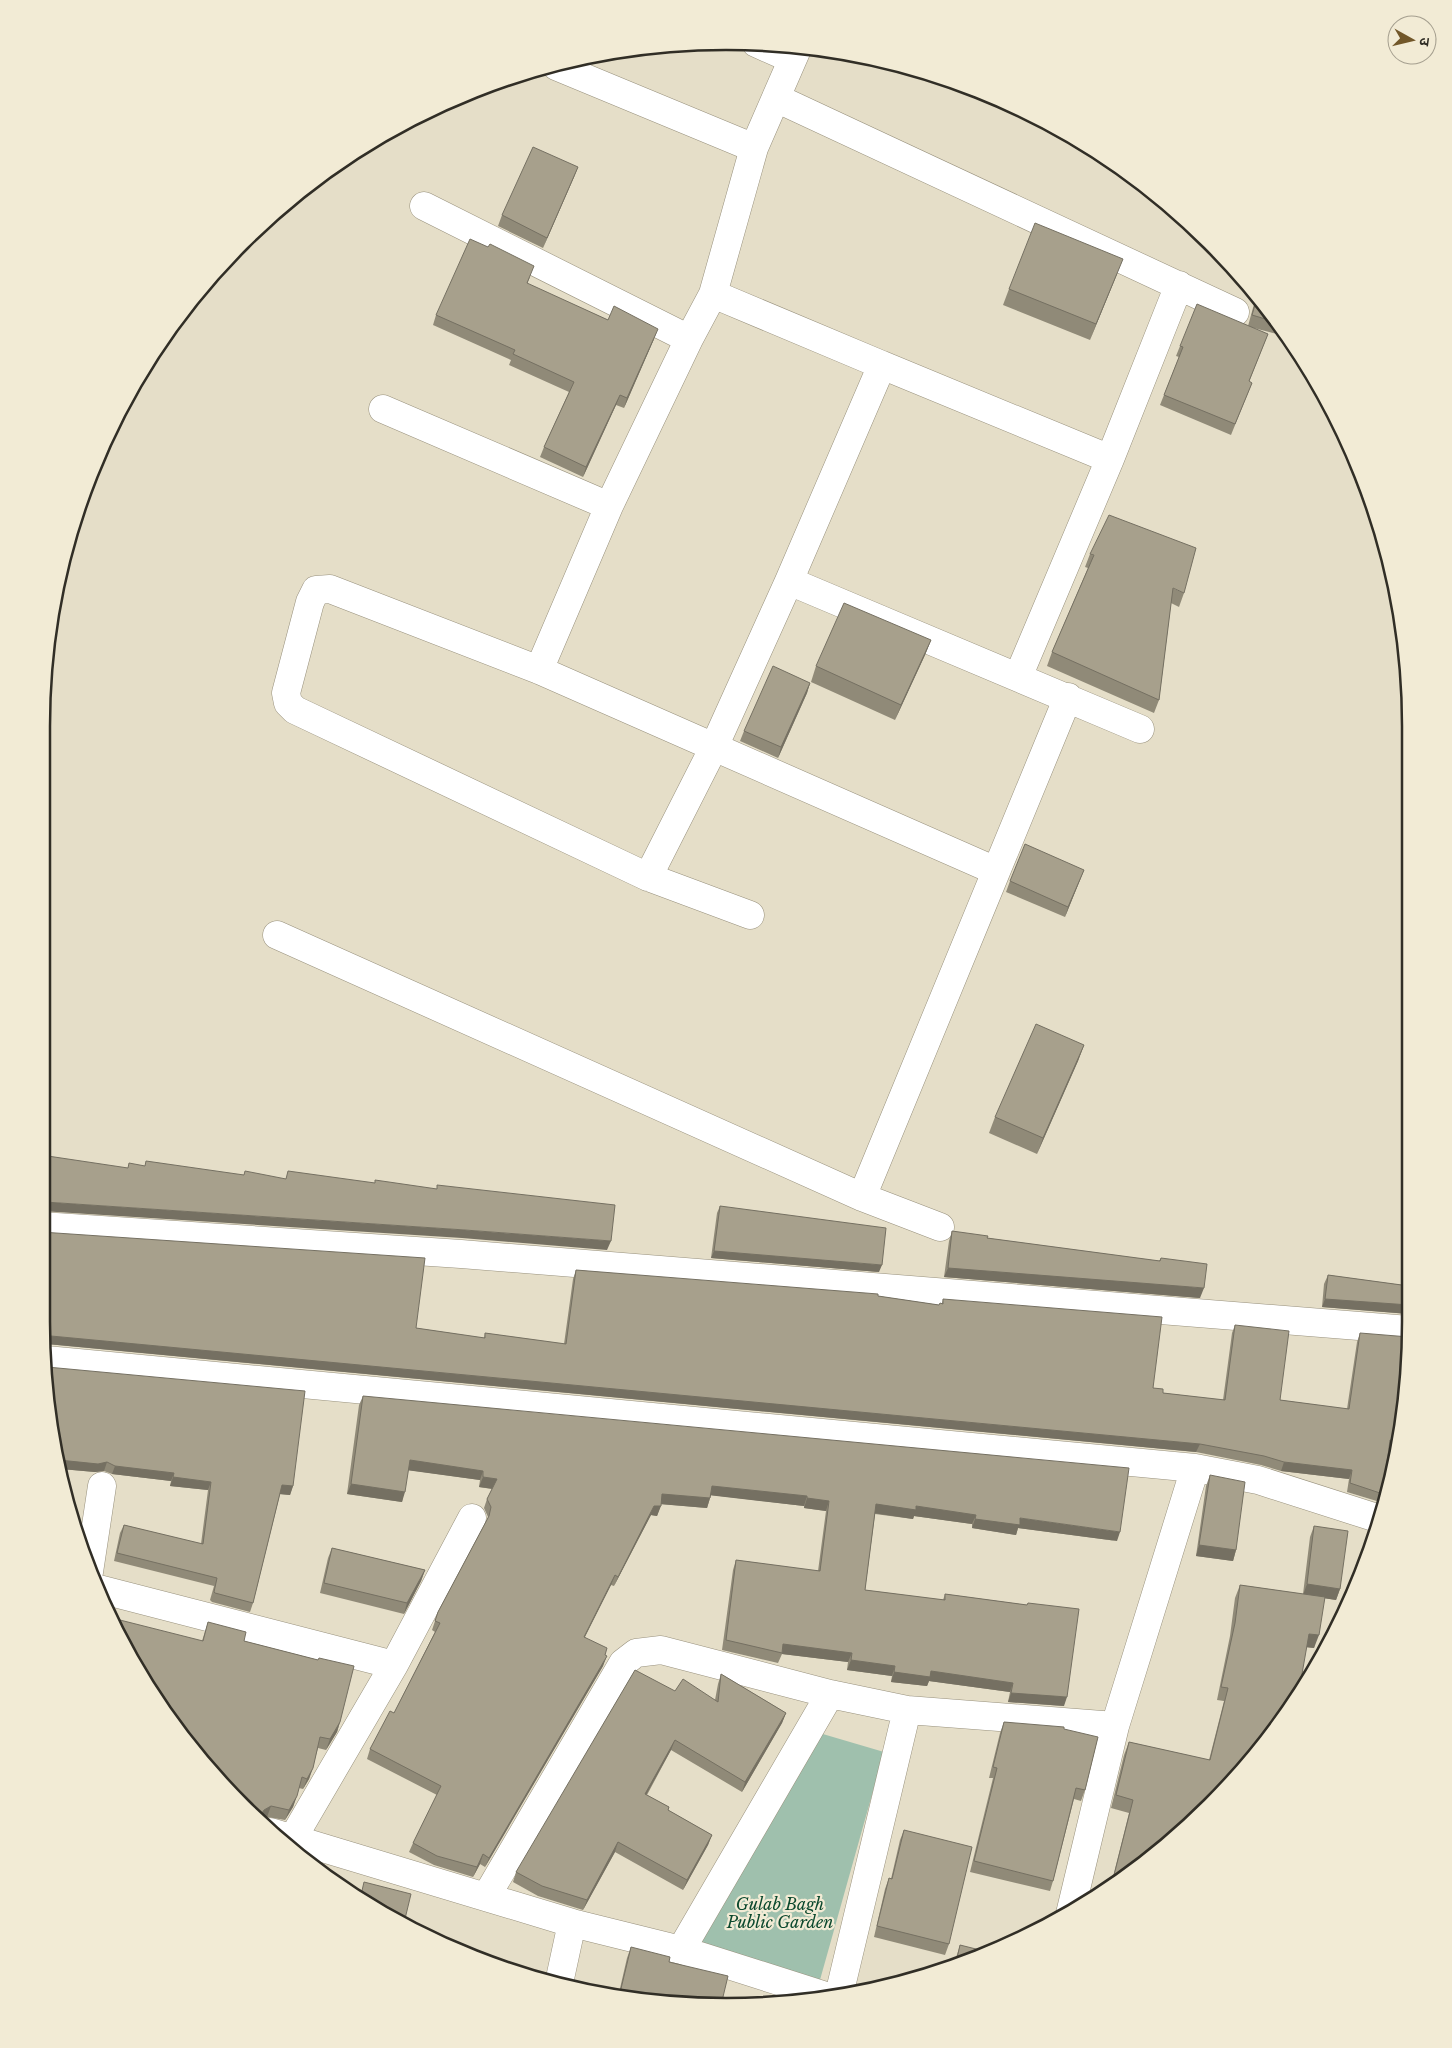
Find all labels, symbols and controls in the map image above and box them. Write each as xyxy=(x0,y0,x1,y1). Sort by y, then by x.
north arrow xyxy=(1387,15,1437,65)
text: उ xyxy=(1415,36,1434,48)
park label: Gulab Bagh Public Garden xyxy=(726,1894,833,1932)

